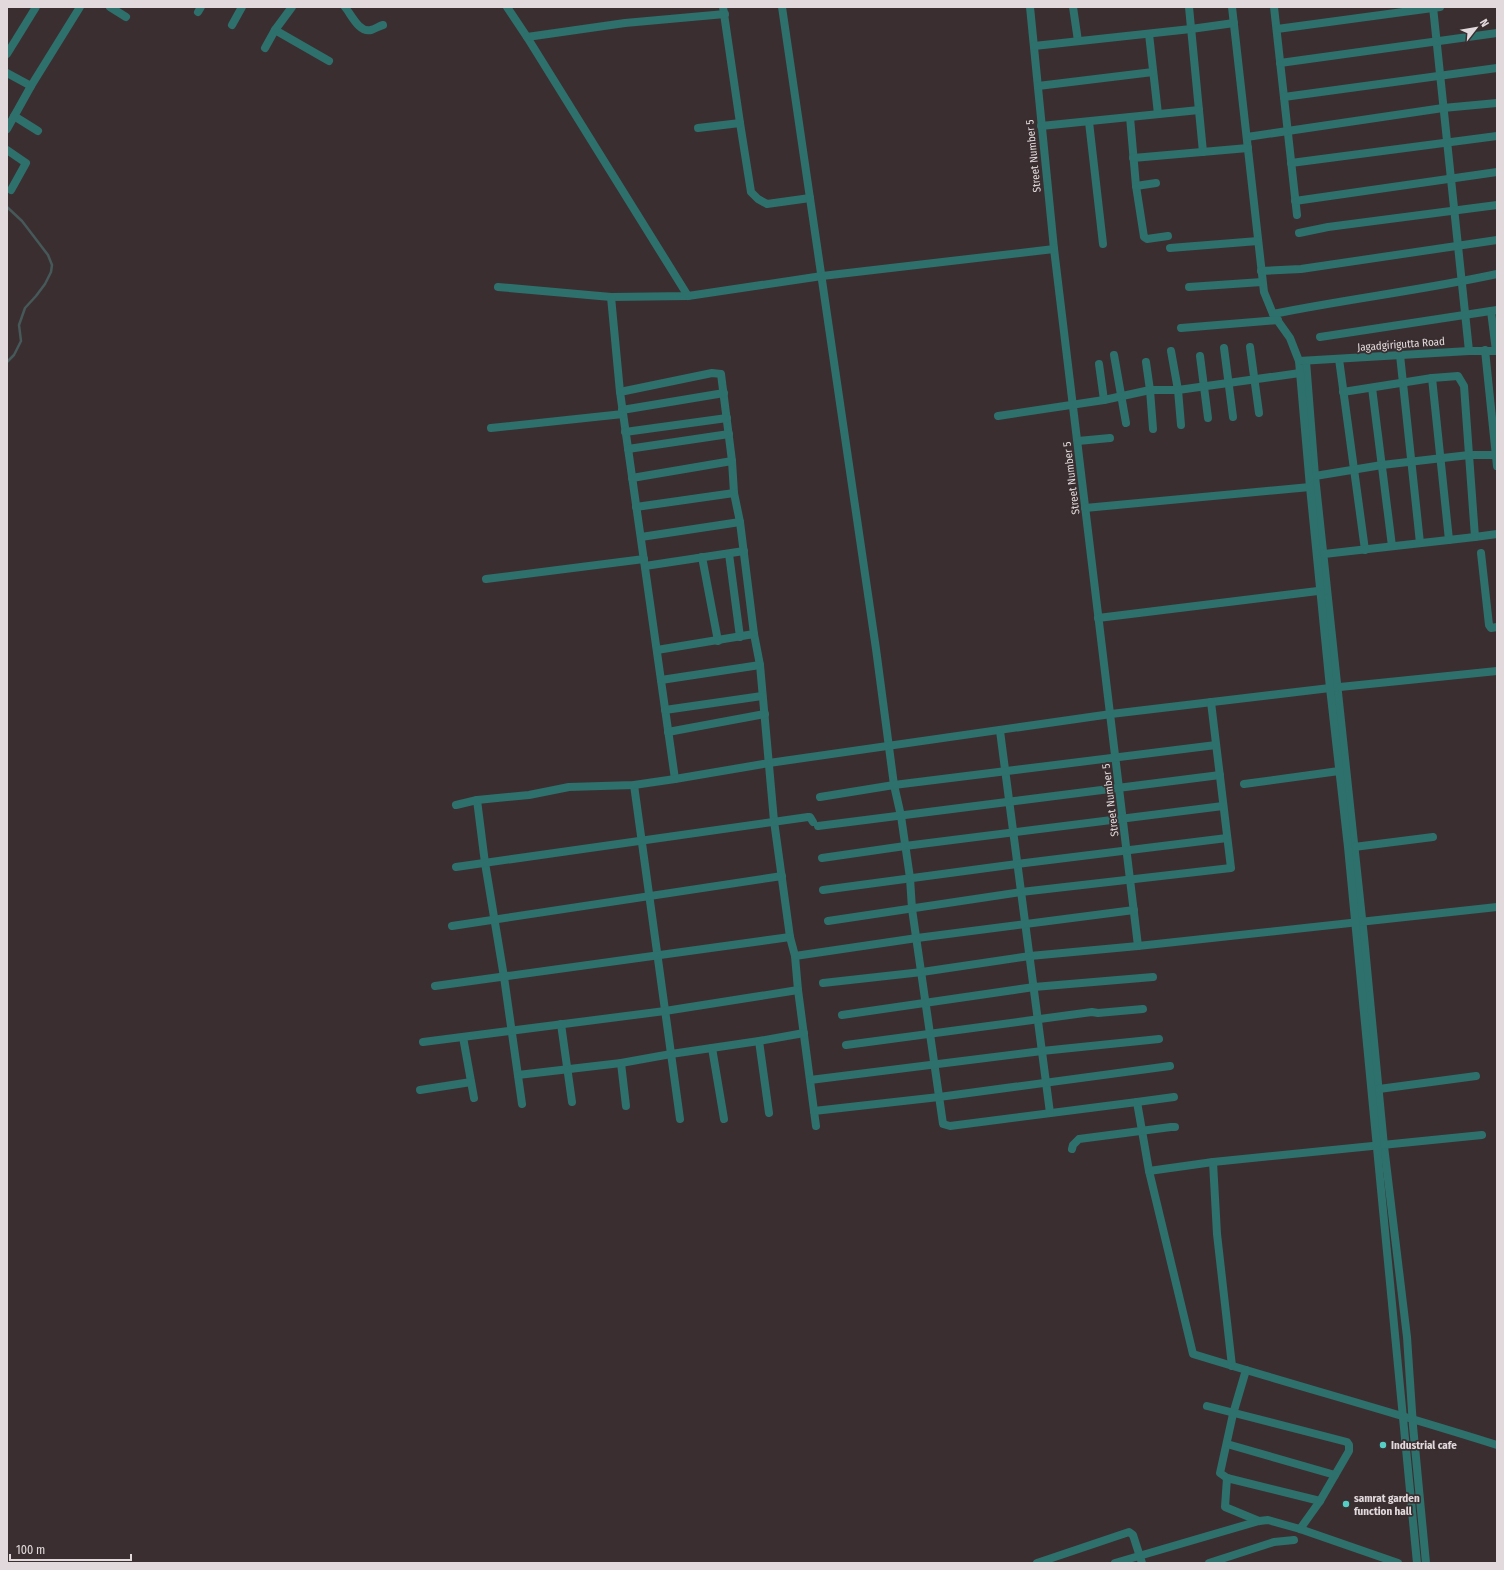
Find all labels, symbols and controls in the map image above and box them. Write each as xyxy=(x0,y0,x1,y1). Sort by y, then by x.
north arrow xyxy=(1456,8,1496,48)
text: N xyxy=(1477,17,1491,29)
street label: Street Number 5 xyxy=(1023,119,1044,193)
street label: Jagadgirigutta Road xyxy=(1357,335,1445,354)
street label: Street Number 5 xyxy=(1061,441,1082,515)
street label: Street Number 5 xyxy=(1100,763,1121,837)
place label: Industrial cafe xyxy=(1391,1439,1457,1452)
marker: Industrial cafe xyxy=(1378,1440,1388,1450)
place label: samrat garden function hall xyxy=(1354,1492,1420,1518)
marker: samrat garden function hall xyxy=(1341,1499,1351,1509)
scale bar xyxy=(10,1536,131,1562)
text: 100 m xyxy=(16,1543,45,1557)

